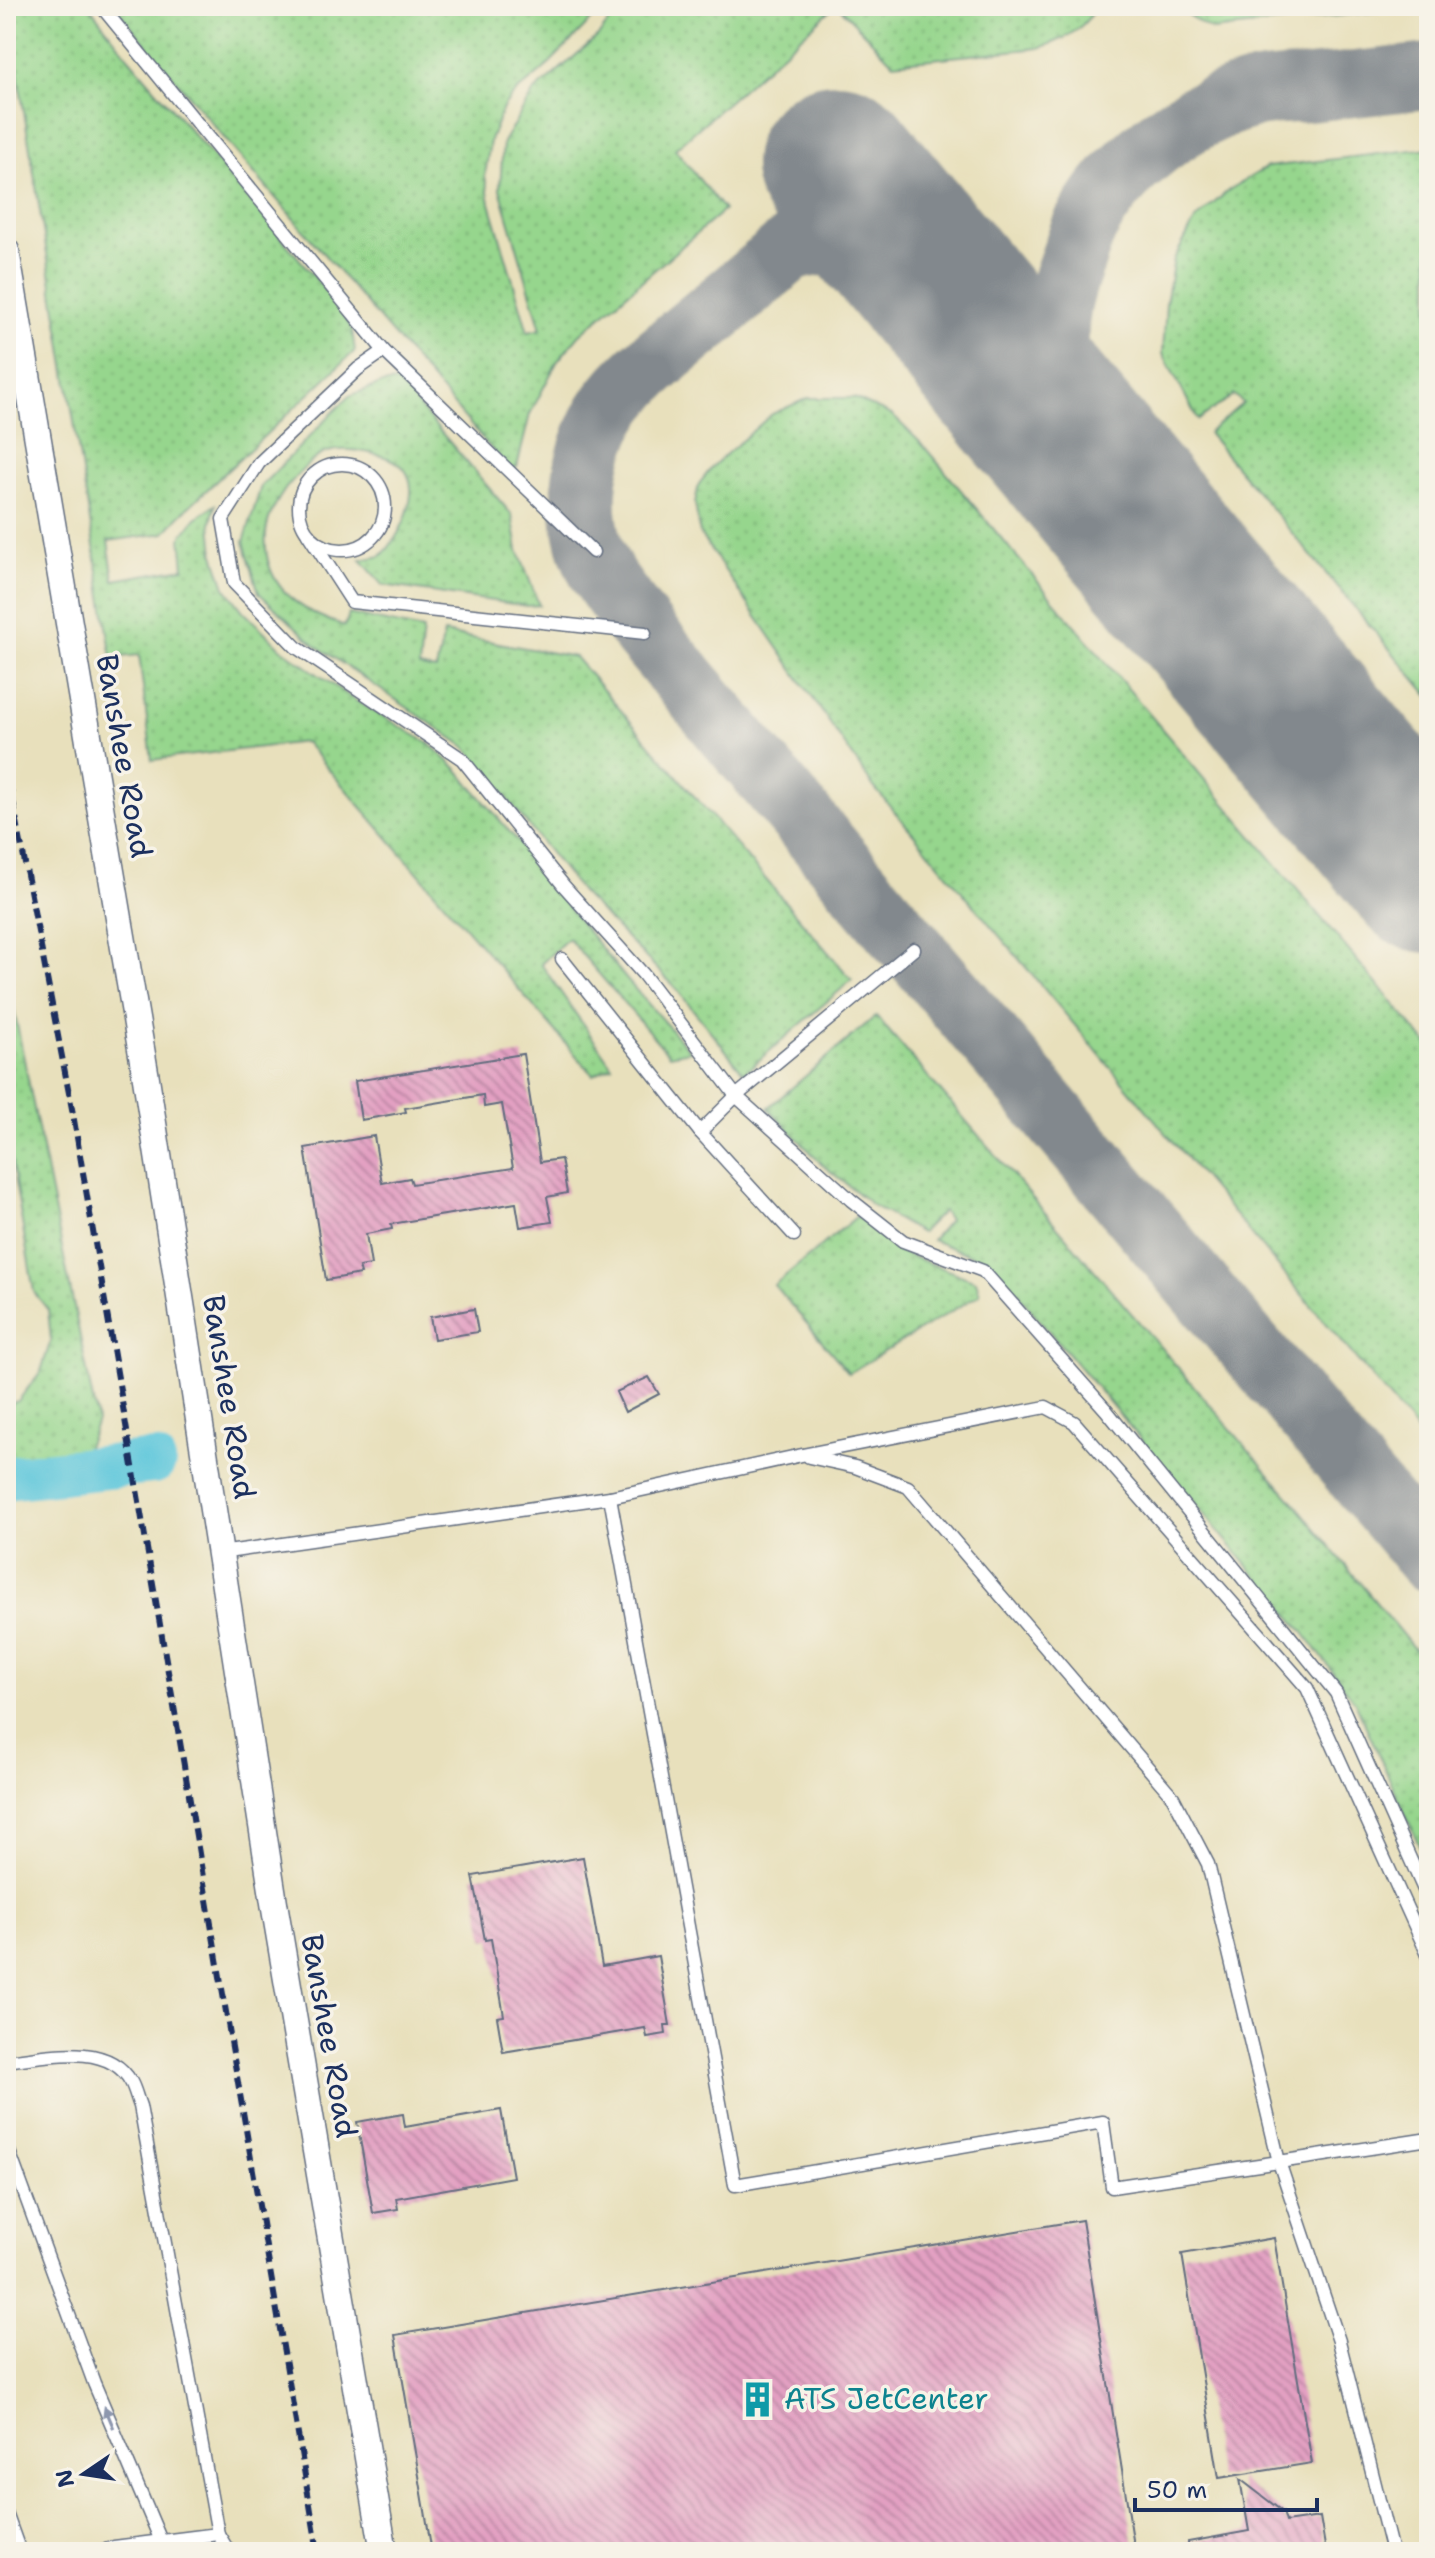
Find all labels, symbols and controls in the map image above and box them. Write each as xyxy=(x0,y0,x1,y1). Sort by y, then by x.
street label: Banshee Road xyxy=(86,651,163,861)
street label: Banshee Road xyxy=(193,1292,266,1502)
street label: Banshee Road xyxy=(291,1931,368,2141)
place label: ATS JetCenter xyxy=(784,2378,988,2419)
building icon: ATS JetCenter xyxy=(739,2380,777,2418)
one-way arrow xyxy=(102,2406,115,2429)
north arrow xyxy=(44,2434,124,2514)
scale bar xyxy=(1135,2462,1317,2512)
text: N xyxy=(49,2467,81,2490)
text: 50 m xyxy=(1147,2474,1207,2506)

